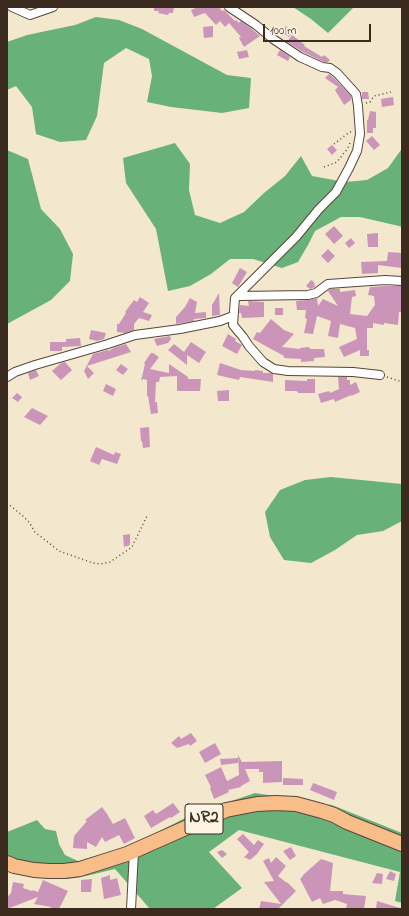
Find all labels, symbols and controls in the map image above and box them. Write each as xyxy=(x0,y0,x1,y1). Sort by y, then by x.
scale bar xyxy=(265,16,373,42)
text: 100 m xyxy=(270,22,297,40)
road number: NR2 xyxy=(185,804,223,834)

